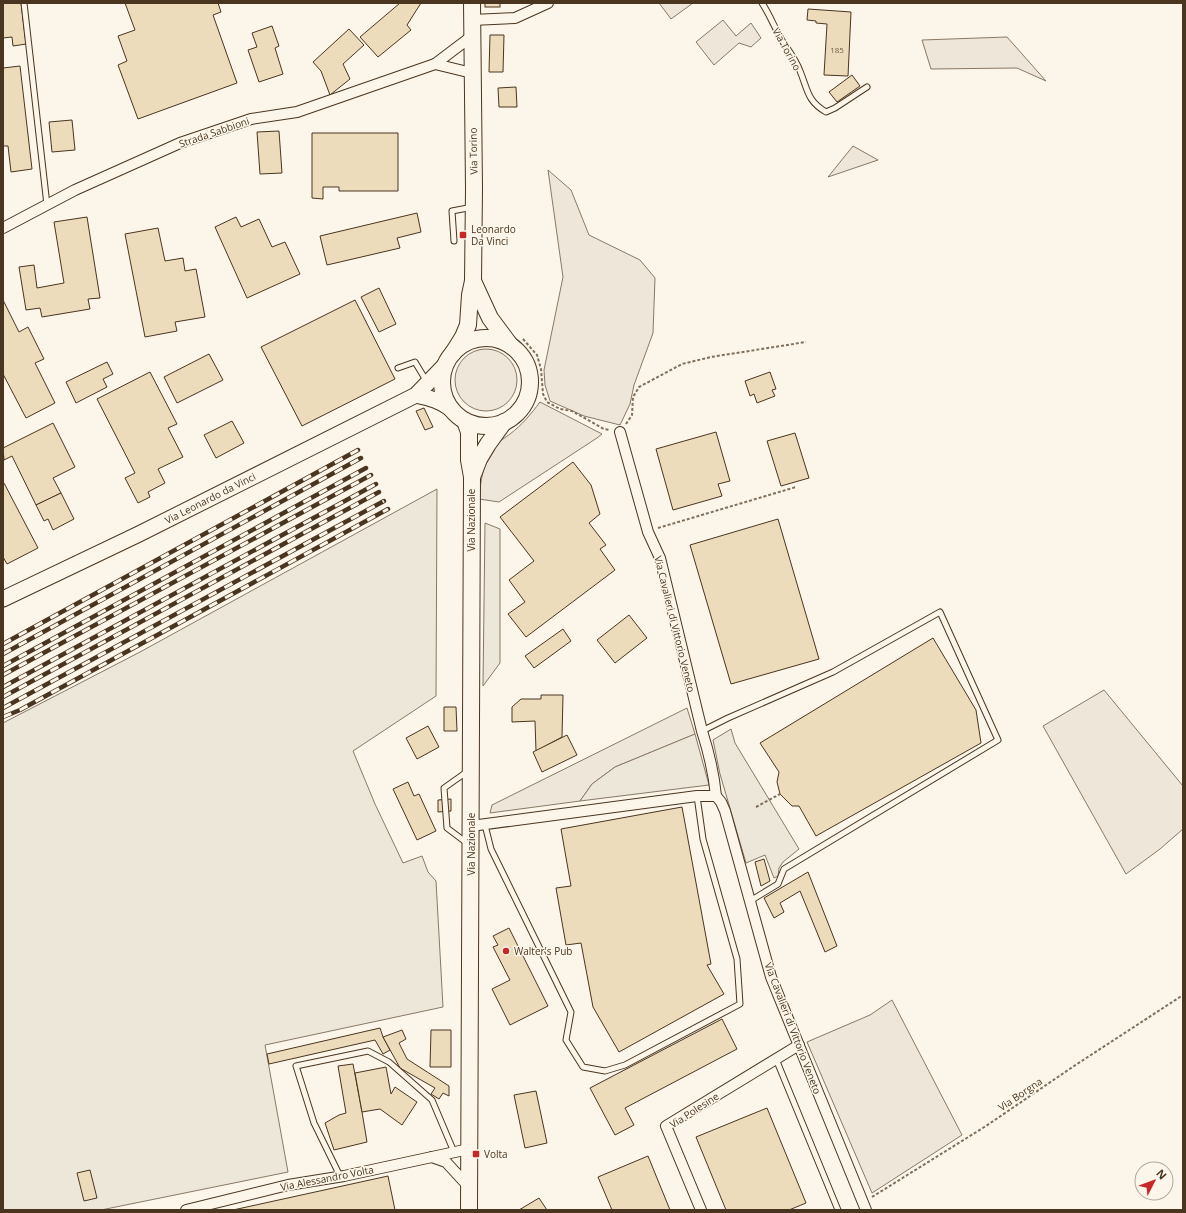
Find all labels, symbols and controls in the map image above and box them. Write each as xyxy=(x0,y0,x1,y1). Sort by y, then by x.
street label: Via Torino xyxy=(769,25,805,73)
house number: 185 xyxy=(830,44,844,55)
street label: Strada Sabbioni xyxy=(177,113,251,151)
street label: Via Torino xyxy=(466,127,480,175)
place label: Leonardo Da Vinci xyxy=(471,222,516,248)
marker: Leonardo Da Vinci xyxy=(458,230,468,240)
street label: Via Leonardo da Vinci xyxy=(162,469,258,527)
street label: Via Nazionale xyxy=(464,488,478,551)
street label: Via Cavalieri di Vittorio Veneto xyxy=(651,554,699,694)
street label: Via Nazionale xyxy=(464,812,478,875)
place label: Walter's Pub xyxy=(514,944,572,958)
marker: Walter's Pub xyxy=(501,946,511,956)
street label: Via Cavalieri di Vittorio Veneto xyxy=(761,960,825,1096)
street label: Via Borgna xyxy=(995,1074,1045,1114)
street label: Via Polesine xyxy=(667,1089,722,1131)
place label: Volta xyxy=(484,1147,508,1161)
marker: Volta xyxy=(471,1149,481,1159)
north arrow xyxy=(1134,1161,1174,1201)
street label: Via Alessandro Volta xyxy=(279,1162,375,1194)
text: N xyxy=(1153,1166,1170,1182)

